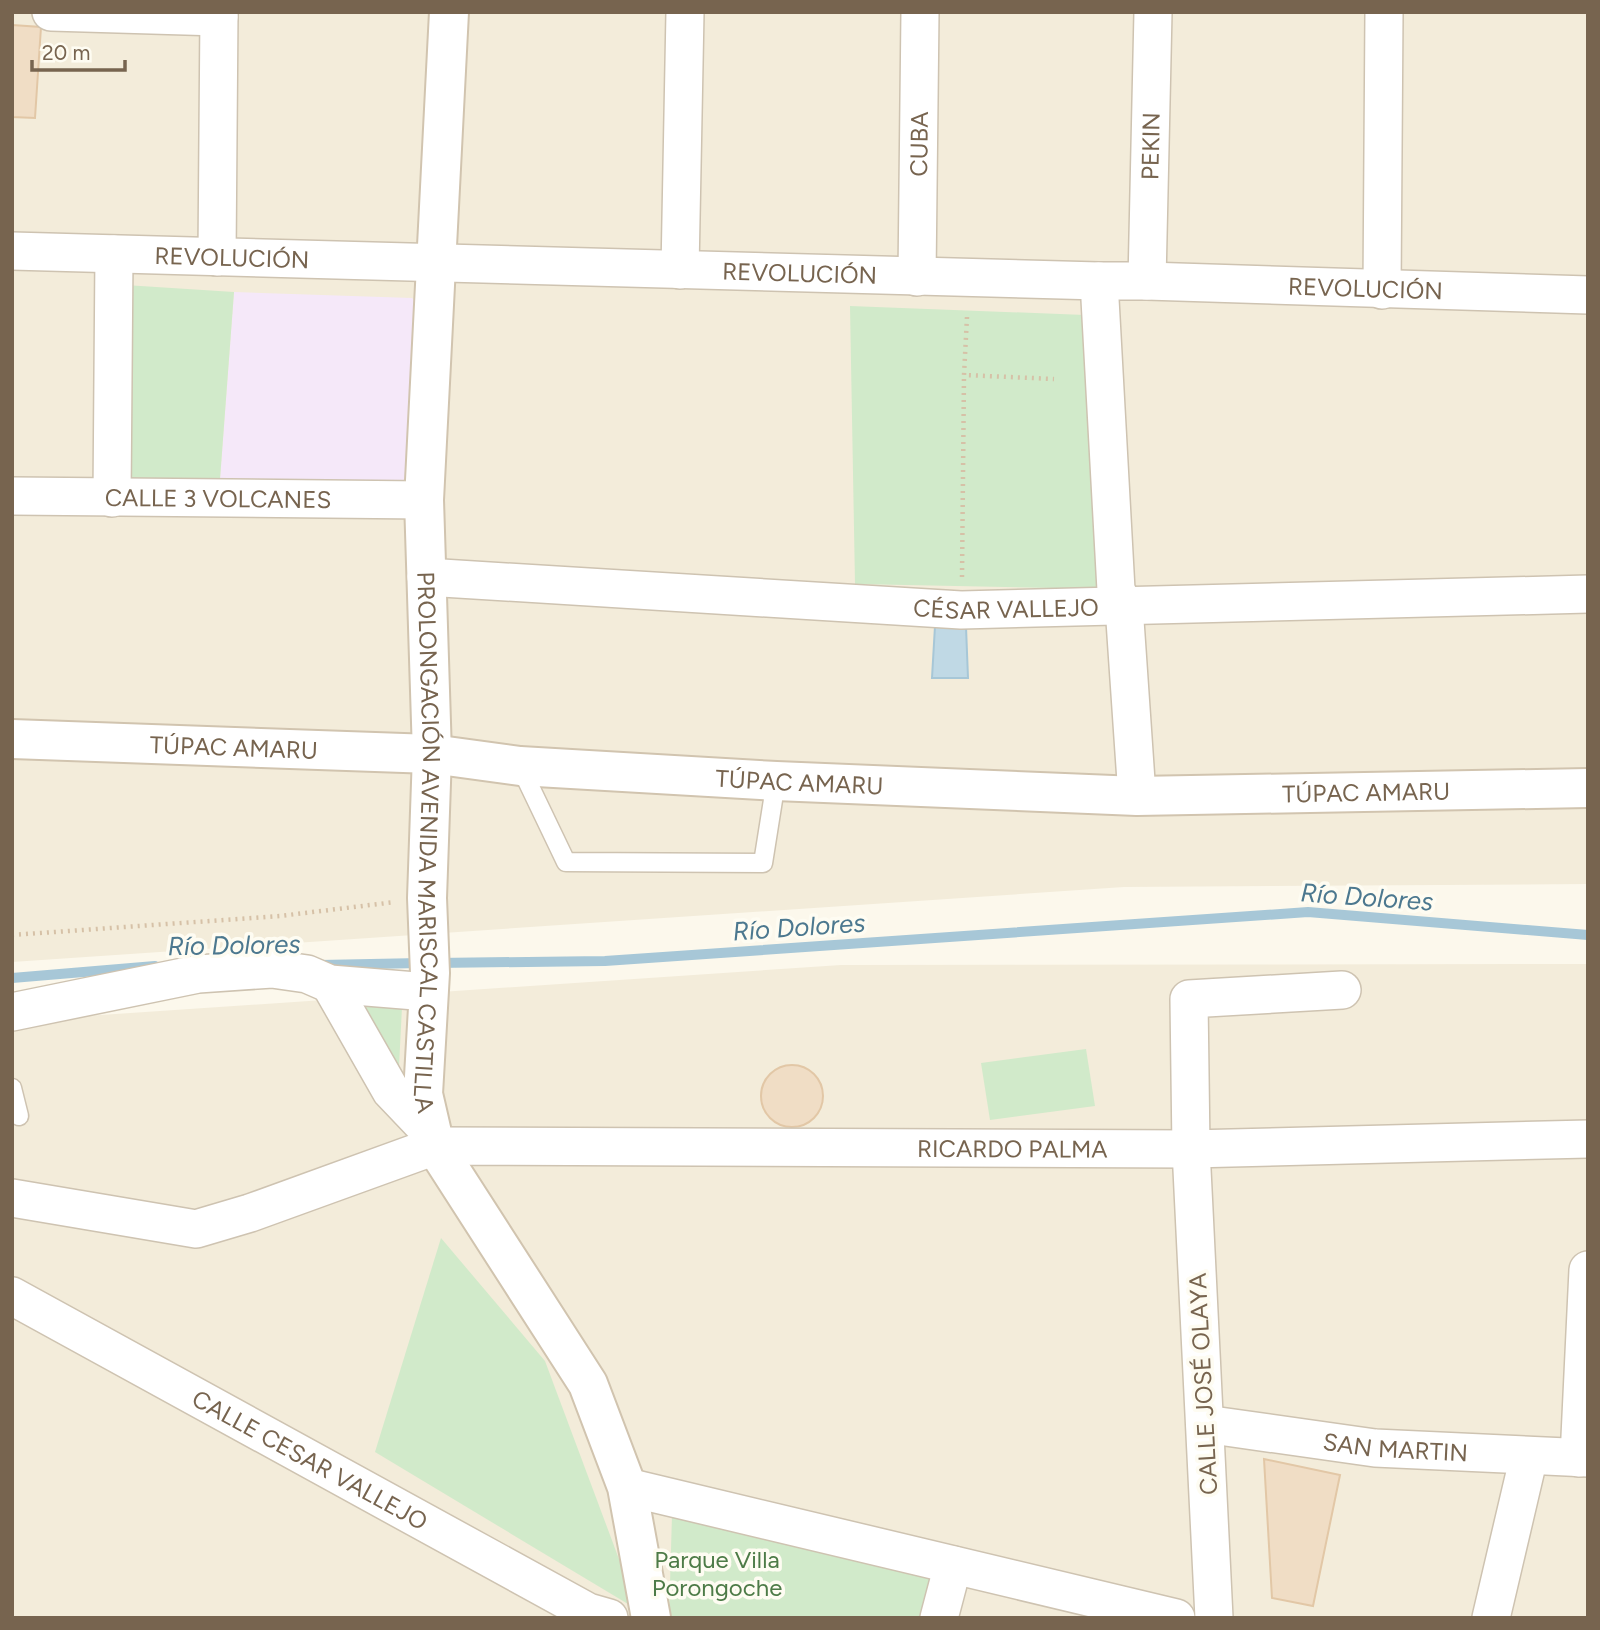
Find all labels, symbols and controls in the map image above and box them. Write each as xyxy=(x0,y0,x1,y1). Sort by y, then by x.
scale bar xyxy=(32,28,124,72)
text: 20 m xyxy=(42,40,90,65)
street label: CUBA xyxy=(904,110,933,177)
street label: PEKIN xyxy=(1135,112,1165,180)
street label: REVOLUCIÓN xyxy=(154,240,310,274)
street label: REVOLUCIÓN xyxy=(722,256,878,289)
street label: REVOLUCIÓN xyxy=(1288,271,1443,305)
street label: CALLE 3 VOLCANES xyxy=(105,482,331,514)
street label: PROLONGACIÓN AVENIDA MARISCAL CASTILLA xyxy=(408,571,447,1116)
street label: CÉSAR VALLEJO xyxy=(912,592,1099,625)
street label: TÚPAC AMARU xyxy=(149,729,318,764)
street label: TÚPAC AMARU xyxy=(715,763,884,800)
street label: TÚPAC AMARU xyxy=(1282,776,1450,808)
water label: Río Dolores xyxy=(1300,876,1434,918)
water label: Río Dolores xyxy=(732,906,866,948)
water label: Río Dolores xyxy=(167,928,301,962)
street label: RICARDO PALMA xyxy=(917,1133,1108,1163)
street label: CALLE JOSÉ OLAYA xyxy=(1183,1271,1223,1496)
street label: CALLE CESAR VALLEJO xyxy=(187,1383,433,1536)
street label: SAN MARTIN xyxy=(1321,1426,1469,1467)
park label: Parque Villa Porongoche xyxy=(652,1545,782,1602)

